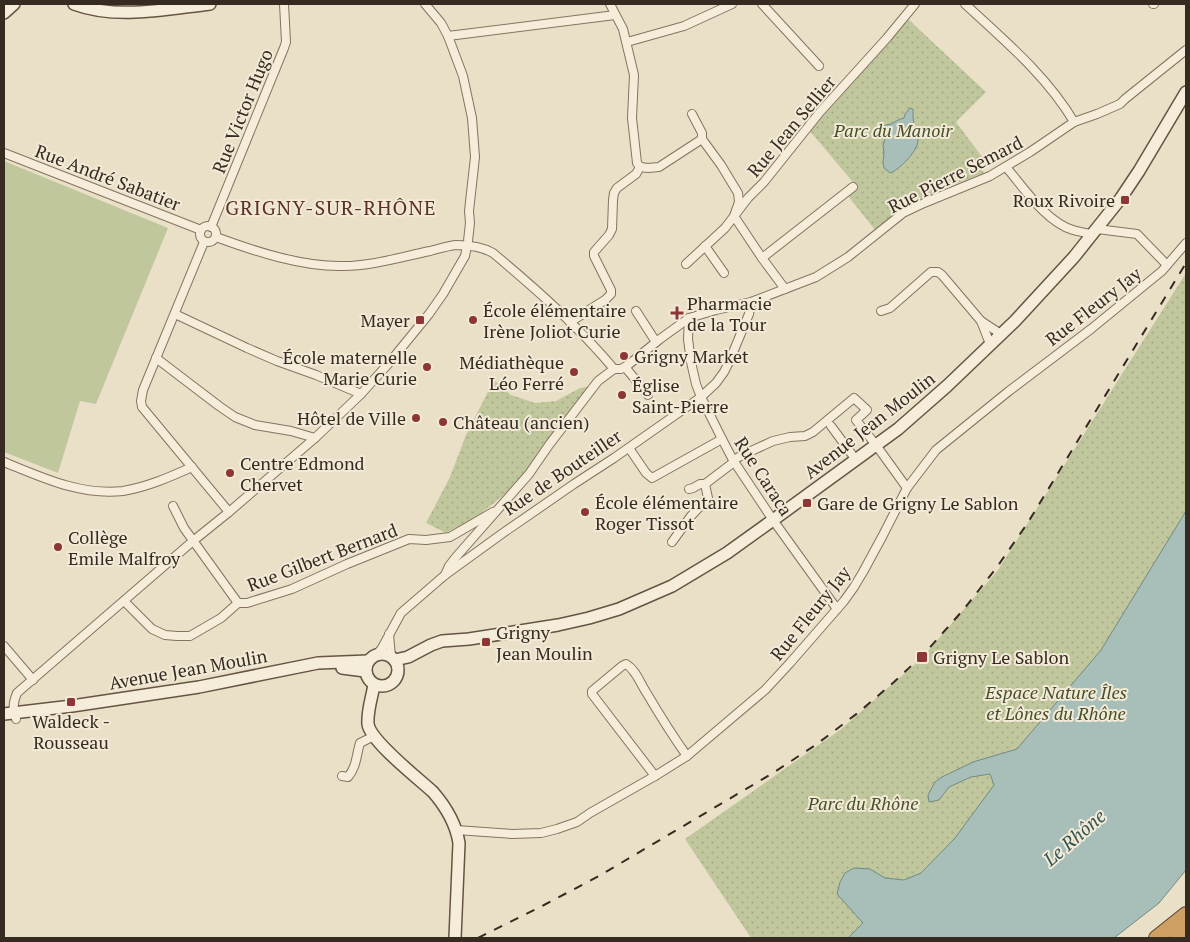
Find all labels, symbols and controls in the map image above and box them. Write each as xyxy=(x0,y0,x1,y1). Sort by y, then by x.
street label: Rue Victor Hugo xyxy=(206,45,278,177)
street label: Rue Jean Sellier xyxy=(741,70,841,182)
park label: Parc du Manoir xyxy=(833,118,953,142)
street label: Rue Pierre Semard xyxy=(884,130,1026,218)
street label: Rue André Sabatier xyxy=(32,138,184,216)
place label: Roux Rivoire xyxy=(1013,188,1115,212)
district label: GRIGNY-SUR-RHÔNE xyxy=(225,194,437,221)
marker: Roux Rivoire xyxy=(1119,194,1131,206)
street label: Rue Fleury Jay xyxy=(1040,261,1146,351)
place label: Pharmacie de la Tour xyxy=(687,291,772,336)
place label: École élémentaire Irène Joliot Curie xyxy=(483,298,626,343)
marker: Pharmacie de la Tour xyxy=(671,307,683,319)
place label: Mayer xyxy=(361,308,410,332)
marker: Mayer xyxy=(414,314,426,326)
marker: École élémentaire Irène Joliot Curie xyxy=(467,314,479,326)
place label: Grigny Market xyxy=(634,344,749,368)
place label: École maternelle Marie Curie xyxy=(283,345,417,390)
place label: Médiathèque Léo Ferré xyxy=(459,350,564,395)
marker: Grigny Market xyxy=(618,350,630,362)
marker: École maternelle Marie Curie xyxy=(421,361,433,373)
marker: Médiathèque Léo Ferré xyxy=(568,366,580,378)
street label: Avenue Jean Moulin xyxy=(799,366,940,484)
place label: Église Saint-Pierre xyxy=(632,373,729,418)
marker: Église Saint-Pierre xyxy=(616,389,628,401)
place label: Hôtel de Ville xyxy=(297,406,406,430)
place label: Château (ancien) xyxy=(453,410,589,434)
marker: Hôtel de Ville xyxy=(410,412,422,424)
marker: Château (ancien) xyxy=(437,416,449,428)
street label: Rue de Bouteiller xyxy=(498,423,626,521)
street label: Rue Caraca xyxy=(730,432,798,520)
place label: Centre Edmond Chervet xyxy=(240,451,365,496)
marker: Centre Edmond Chervet xyxy=(224,467,236,479)
place label: École élémentaire Roger Tissot xyxy=(595,490,738,535)
place label: Gare de Grigny Le Sablon xyxy=(817,491,1019,515)
marker: Gare de Grigny Le Sablon xyxy=(801,497,813,509)
marker: École élémentaire Roger Tissot xyxy=(579,506,591,518)
street label: Rue Gilbert Bernard xyxy=(243,517,401,597)
place label: Collège Emile Malfroy xyxy=(68,525,181,570)
marker: Collège Emile Malfroy xyxy=(52,541,64,553)
street label: Rue Fleury Jay xyxy=(765,560,856,665)
place label: Grigny Jean Moulin xyxy=(496,620,593,665)
marker: Grigny Jean Moulin xyxy=(480,636,492,648)
street label: Avenue Jean Moulin xyxy=(107,643,269,695)
place label: Grigny Le Sablon xyxy=(933,645,1070,669)
marker: Grigny Le Sablon xyxy=(915,650,929,664)
park label: Espace Nature Îles et Lônes du Rhône xyxy=(984,680,1127,725)
marker: Waldeck - Rousseau xyxy=(65,696,77,708)
place label: Waldeck - Rousseau xyxy=(32,709,110,754)
park label: Parc du Rhône xyxy=(807,791,918,815)
water label: Le Rhône xyxy=(1037,803,1111,872)

